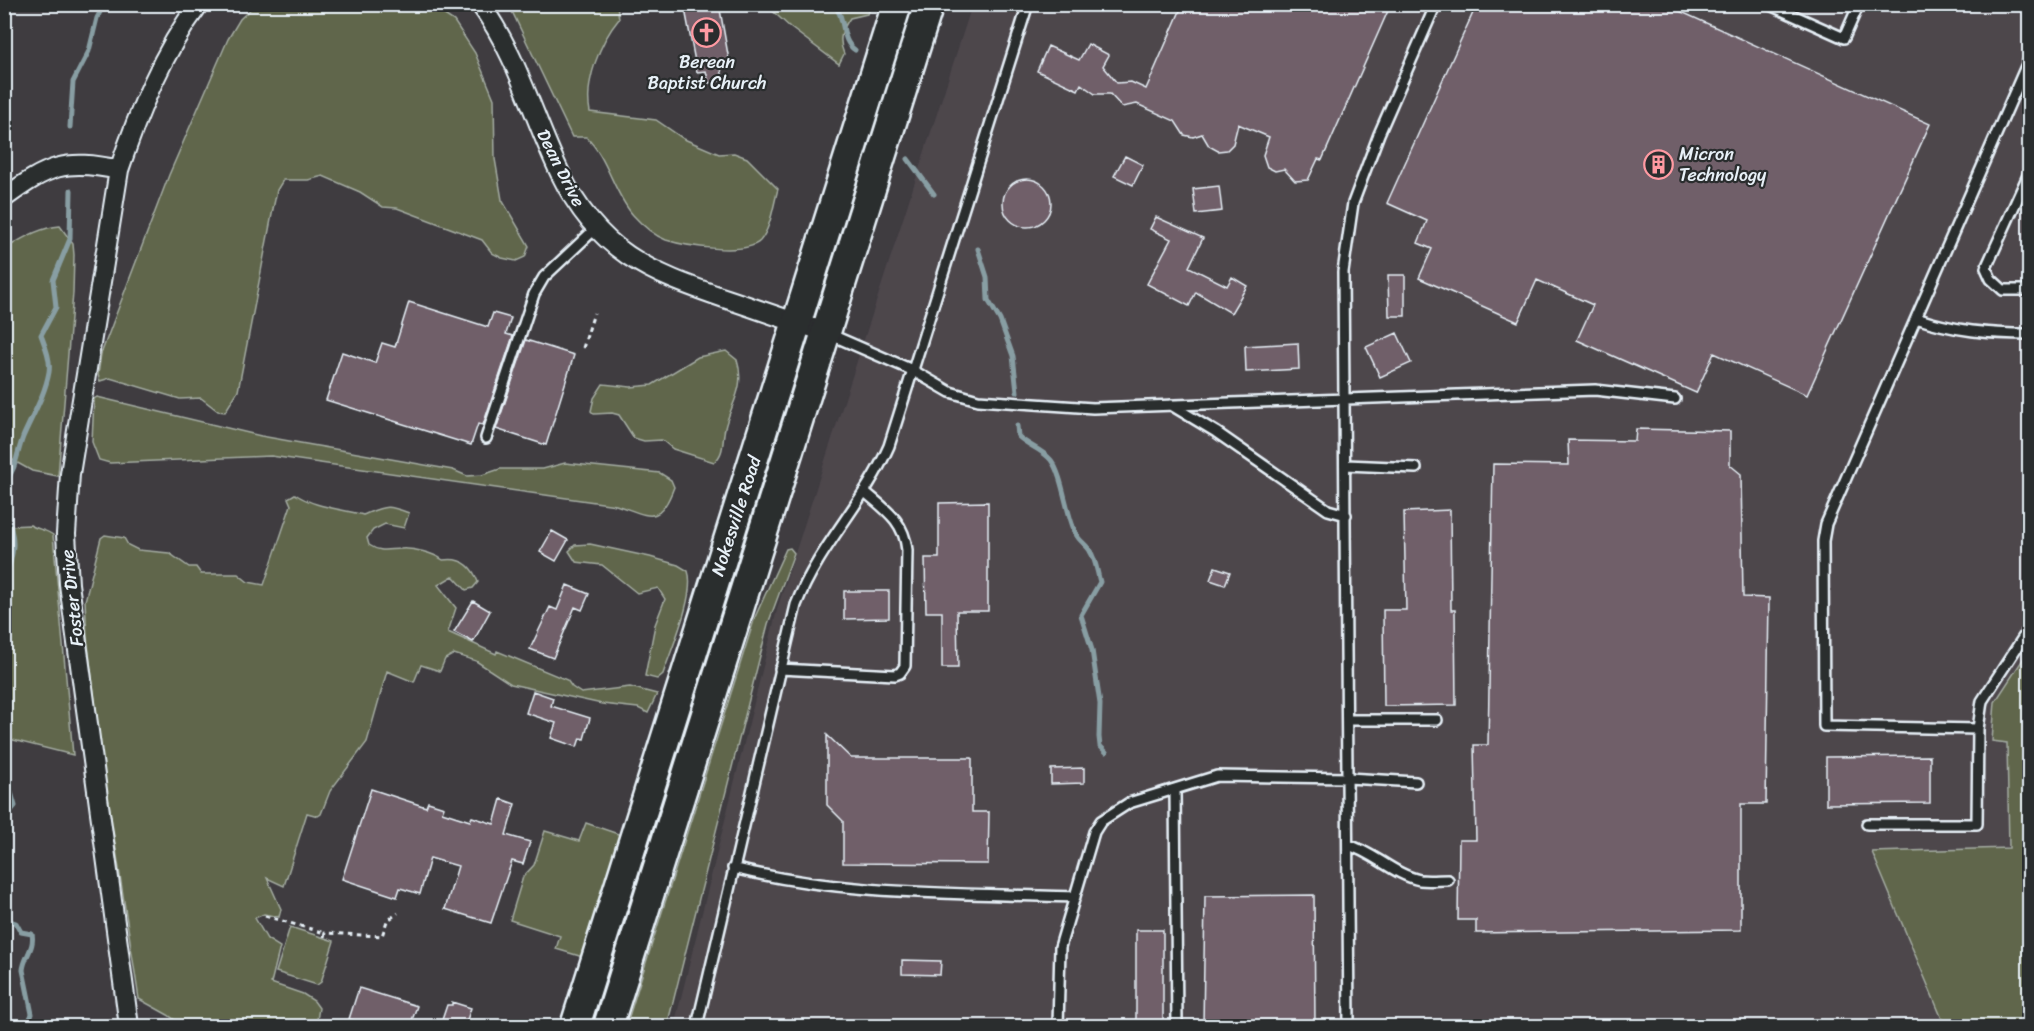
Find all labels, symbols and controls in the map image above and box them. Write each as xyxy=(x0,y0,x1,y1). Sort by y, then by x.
church icon: Berean Baptist Church xyxy=(691,17,723,49)
place label: Berean Baptist Church xyxy=(648,46,766,99)
street label: Dean Drive xyxy=(528,123,594,213)
place label: Micron Technology xyxy=(1679,138,1767,191)
building icon: Micron Technology xyxy=(1642,148,1674,180)
street label: Nokesville Road xyxy=(701,450,771,580)
street label: Foster Drive xyxy=(51,548,93,648)

